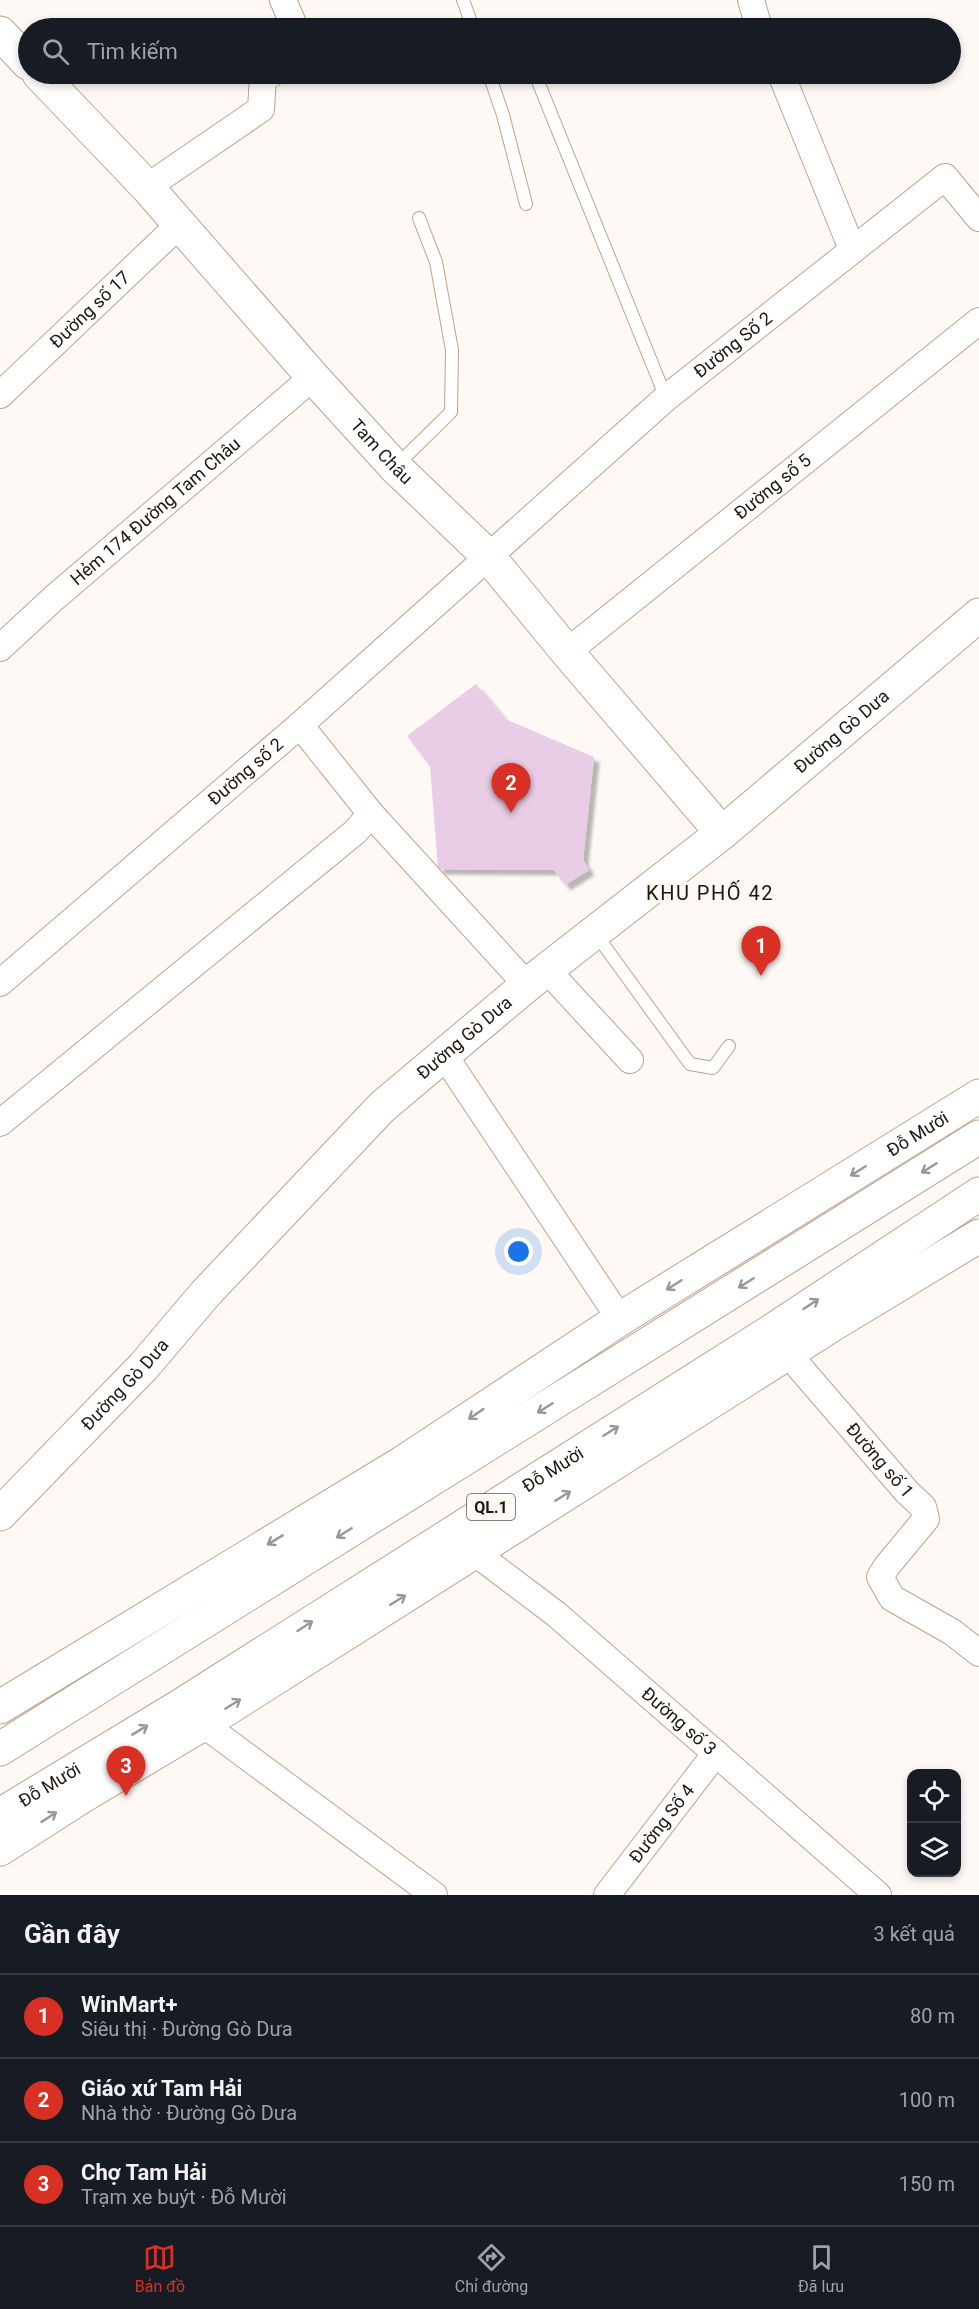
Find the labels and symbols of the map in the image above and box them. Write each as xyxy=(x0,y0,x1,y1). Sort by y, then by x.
street label: Đường số 17 xyxy=(45,266,134,352)
street label: Đường Số 2 xyxy=(690,307,776,382)
street label: Tam Châu xyxy=(347,415,417,488)
street label: Hẻm 174 Đường Tam Châu xyxy=(66,433,244,589)
street label: Đường số 5 xyxy=(730,449,815,523)
street label: Đường Gò Dưa xyxy=(790,685,893,777)
street label: Đường số 2 xyxy=(204,733,287,809)
pin: 2 xyxy=(492,764,530,813)
district label: KHU PHỐ 42 xyxy=(646,880,774,905)
pin: 1 xyxy=(742,926,780,976)
street label: Đường Gò Dưa xyxy=(412,991,516,1083)
street label: Đỗ Mười xyxy=(883,1107,952,1161)
one-way arrow xyxy=(921,1163,938,1175)
one-way arrow xyxy=(850,1166,867,1178)
your location xyxy=(504,1237,533,1266)
one-way arrow xyxy=(738,1277,755,1289)
one-way arrow xyxy=(666,1279,683,1291)
one-way arrow xyxy=(802,1298,819,1310)
street label: Đường Gò Dưa xyxy=(77,1334,173,1434)
one-way arrow xyxy=(537,1402,554,1414)
one-way arrow xyxy=(468,1408,484,1420)
street label: Đường số 1 xyxy=(842,1418,918,1502)
one-way arrow xyxy=(602,1425,619,1437)
street label: Đỗ Mười xyxy=(518,1442,587,1496)
one-way arrow xyxy=(554,1489,571,1501)
road number: QL.1 xyxy=(467,1494,515,1520)
one-way arrow xyxy=(336,1528,353,1540)
one-way arrow xyxy=(267,1534,284,1546)
one-way arrow xyxy=(389,1593,406,1605)
one-way arrow xyxy=(296,1619,313,1632)
street label: Đường số 3 xyxy=(638,1683,721,1759)
one-way arrow xyxy=(225,1698,242,1711)
one-way arrow xyxy=(131,1723,148,1735)
pin: 3 xyxy=(106,1746,146,1796)
street label: Đỗ Mười xyxy=(15,1758,84,1811)
street label: Đường Số 4 xyxy=(625,1780,698,1867)
one-way arrow xyxy=(40,1811,57,1823)

